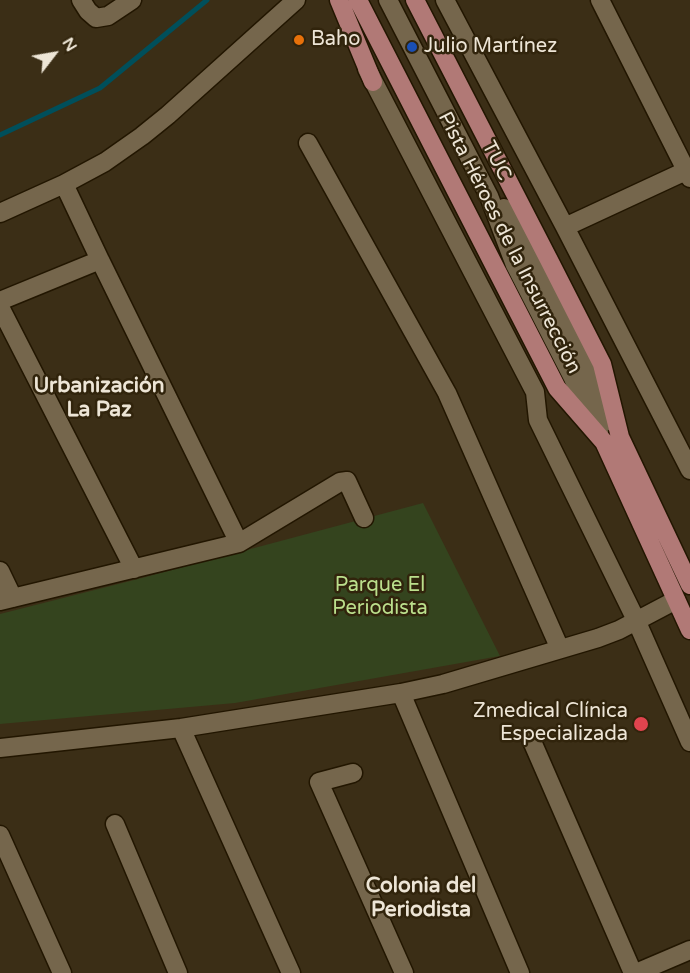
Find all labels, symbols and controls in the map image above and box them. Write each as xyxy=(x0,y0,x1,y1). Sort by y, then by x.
north arrow xyxy=(24,24,84,84)
place label: Baho xyxy=(311,28,360,52)
marker: Baho xyxy=(292,33,306,47)
text: N xyxy=(58,34,81,55)
place label: Julio Martínez xyxy=(424,35,557,59)
marker: Julio Martínez xyxy=(405,40,419,54)
street label: Pista Héroes de la Insurrección xyxy=(432,108,586,378)
street label: TUC xyxy=(476,137,516,185)
district label: Urbanización La Paz xyxy=(34,373,164,423)
park label: Parque El Periodista xyxy=(332,574,428,621)
place label: Zmedical Clínica Especializada xyxy=(473,700,628,747)
marker: Zmedical Clínica Especializada xyxy=(632,715,650,733)
district label: Colonia del Periodista xyxy=(366,873,476,923)

